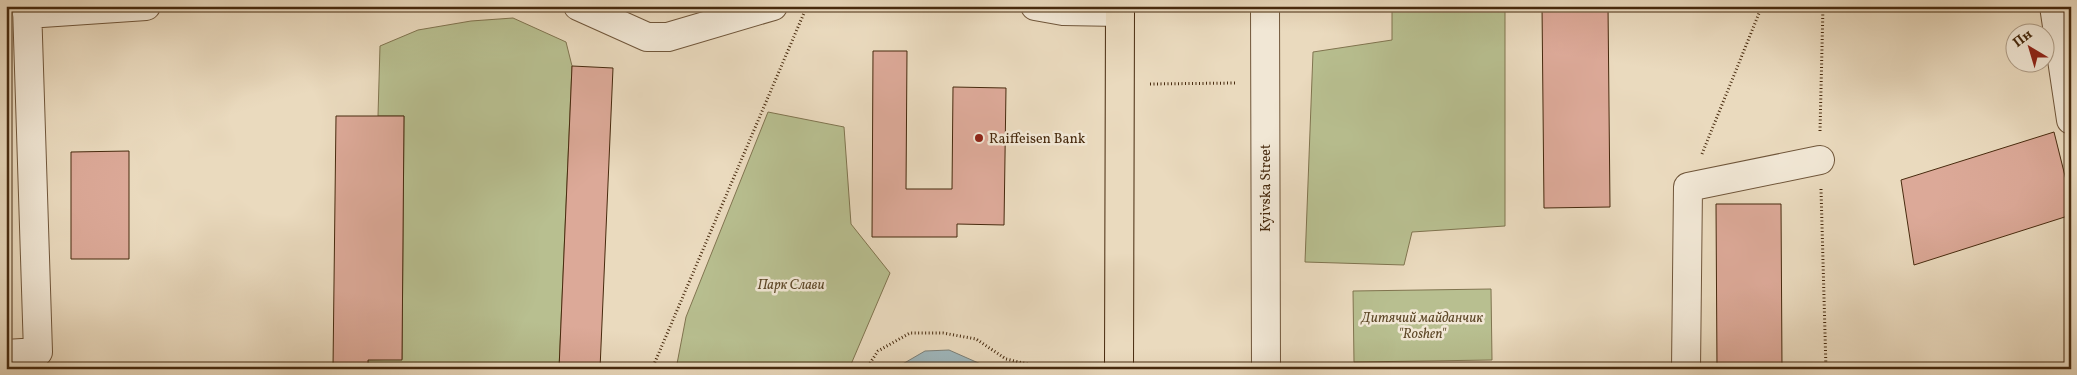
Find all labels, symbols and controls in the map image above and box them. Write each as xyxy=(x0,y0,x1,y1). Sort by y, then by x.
north arrow xyxy=(2004,22,2054,72)
text: Пн xyxy=(2009,25,2037,53)
place label: Raiffeisen Bank xyxy=(989,130,1086,149)
marker: Raiffeisen Bank xyxy=(973,132,985,144)
street label: Kyivska Street xyxy=(1257,144,1276,232)
park label: Парк Слави xyxy=(757,276,825,295)
park label: Дитячий майданчик "Roshen" xyxy=(1360,309,1483,344)

